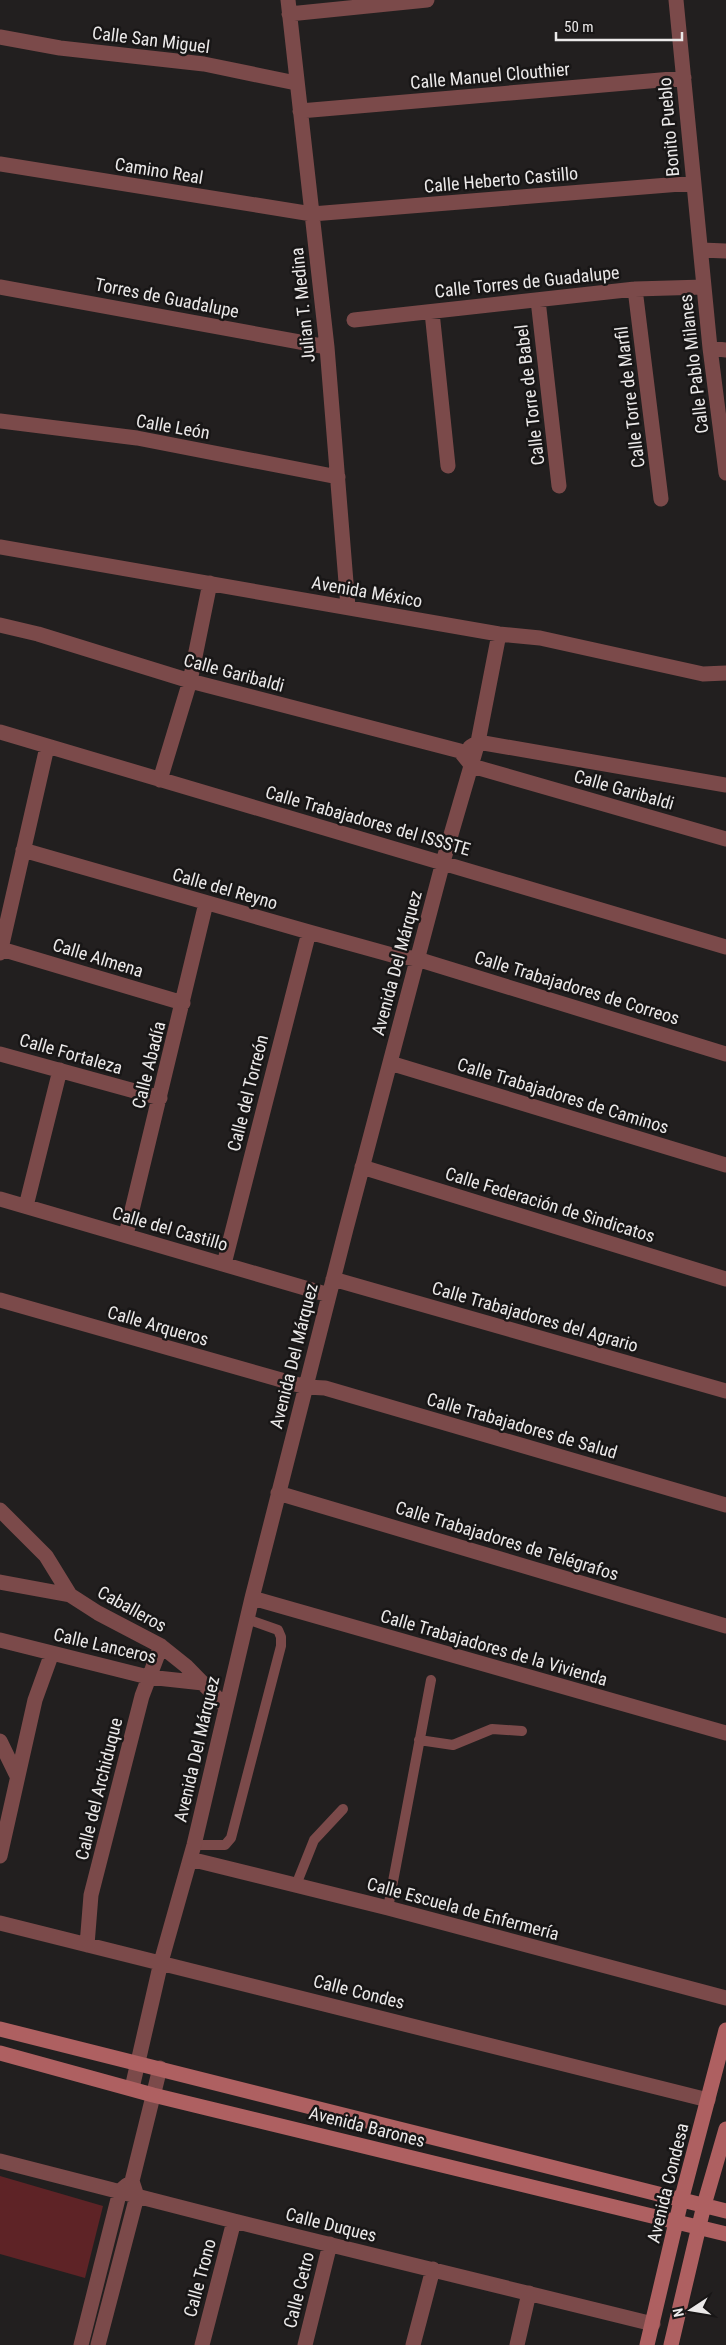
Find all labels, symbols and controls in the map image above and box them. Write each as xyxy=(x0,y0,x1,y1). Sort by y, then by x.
scale bar xyxy=(556,10,682,42)
text: 50 m xyxy=(564,18,594,36)
street label: Calle San Miguel xyxy=(91,22,211,57)
street label: Calle Manuel Clouthier xyxy=(409,58,571,93)
street label: Bonito Pueblo xyxy=(654,77,683,177)
street label: Camino Real xyxy=(113,153,205,188)
street label: Calle Heberto Castillo xyxy=(423,162,579,197)
street label: Julian T. Medina xyxy=(286,246,319,364)
street label: Calle Torres de Guadalupe xyxy=(434,261,620,302)
street label: Torres de Guadalupe xyxy=(93,273,241,322)
street label: Calle Pablo Milanes xyxy=(675,293,712,435)
street label: Calle Torre de Babel xyxy=(510,324,549,467)
street label: Calle Torre de Marfil xyxy=(610,325,649,469)
street label: Calle León xyxy=(135,410,212,443)
street label: Avenida México xyxy=(310,571,424,612)
street label: Calle Garibaldi xyxy=(182,649,287,696)
street label: Calle Garibaldi xyxy=(572,765,677,814)
street label: Calle Trabajadores del ISSSTE xyxy=(263,781,473,860)
street label: Calle del Reyno xyxy=(170,863,280,914)
street label: Avenida Del Márquez xyxy=(367,888,426,1038)
street label: Calle Almena xyxy=(50,934,146,981)
street label: Calle Trabajadores de Correos xyxy=(472,946,682,1029)
street label: Calle Abadía xyxy=(128,1019,170,1111)
street label: Calle Fortaleza xyxy=(17,1029,125,1078)
street label: Calle del Torreón xyxy=(223,1032,272,1153)
street label: Calle Trabajadores de Caminos xyxy=(455,1053,671,1138)
street label: Calle Federación de Sindicatos xyxy=(443,1163,657,1246)
street label: Calle del Castillo xyxy=(110,1202,230,1255)
street label: Calle Trabajadores del Agrario xyxy=(430,1277,641,1356)
street label: Avenida Del Márquez xyxy=(265,1281,322,1431)
street label: Calle Arqueros xyxy=(105,1301,211,1350)
street label: Calle Trabajadores de Salud xyxy=(424,1388,620,1463)
street label: Calle Trabajadores de Telégrafos xyxy=(393,1497,621,1585)
street label: Caballeros xyxy=(94,1581,170,1636)
street label: Calle Trabajadores de la Vivienda xyxy=(378,1605,610,1690)
street label: Calle Lanceros xyxy=(52,1623,159,1668)
street label: Avenida Del Márquez xyxy=(170,1674,224,1824)
street label: Calle del Archiduque xyxy=(71,1716,126,1862)
street label: Calle Escuela de Enfermería xyxy=(365,1873,562,1944)
street label: Calle Condes xyxy=(311,1970,407,2013)
street label: Avenida Barones xyxy=(307,2102,427,2151)
street label: Avenida Condesa xyxy=(642,2121,693,2245)
street label: Calle Duques xyxy=(283,2203,379,2246)
street label: Calle Trono xyxy=(179,2236,220,2319)
street label: Calle Cetro xyxy=(279,2250,318,2330)
north arrow xyxy=(666,2285,716,2335)
text: N xyxy=(670,2307,687,2319)

